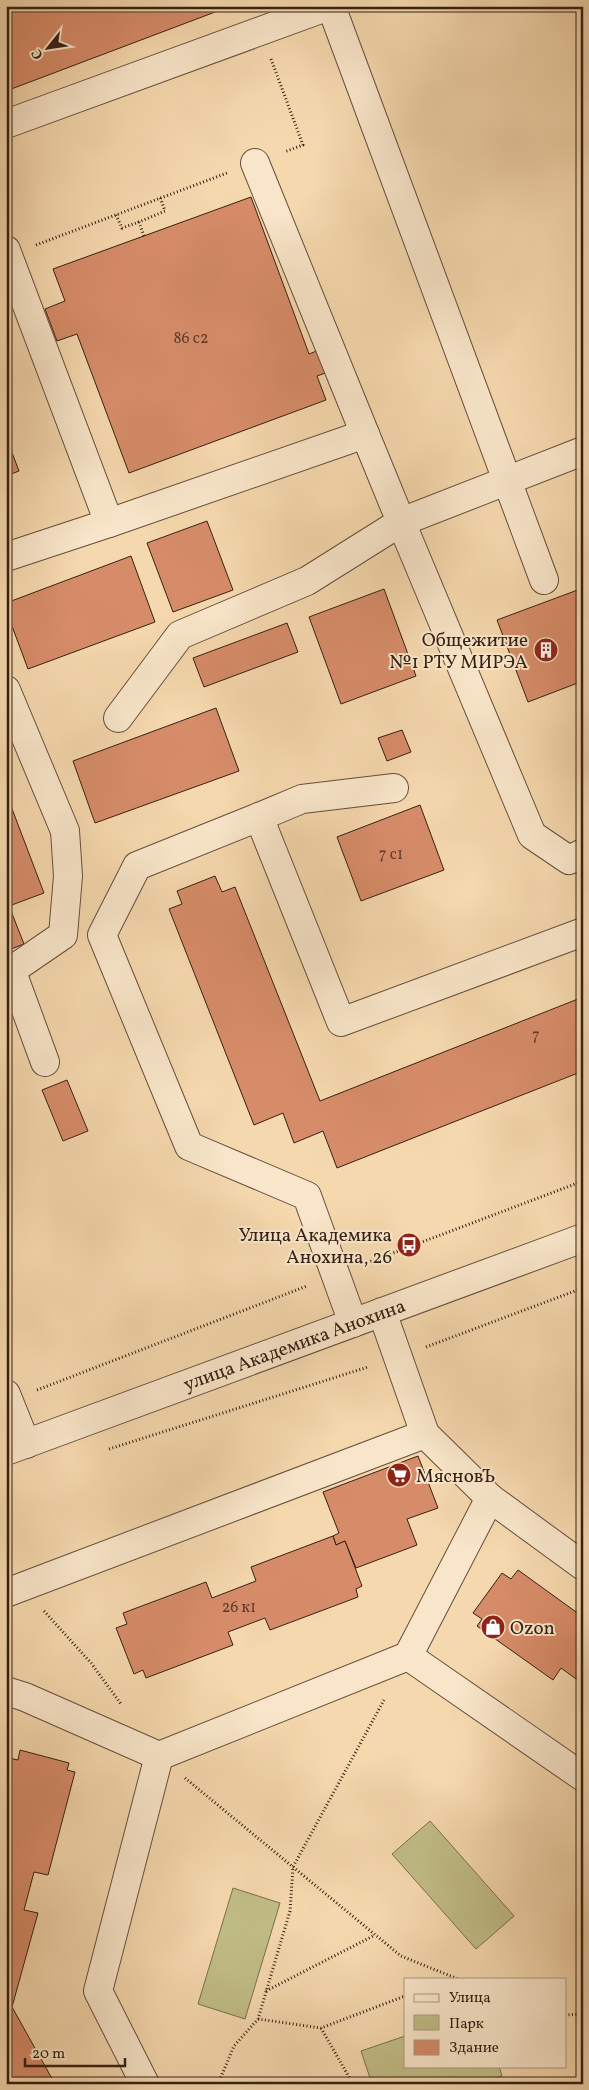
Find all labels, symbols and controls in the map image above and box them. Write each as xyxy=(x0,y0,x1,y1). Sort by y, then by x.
north arrow xyxy=(22,22,72,72)
text: С xyxy=(28,45,49,62)
house number: 86 с2 xyxy=(173,328,209,350)
place label: Общежитие №1 РТУ МИРЭА xyxy=(389,628,528,676)
building icon: Общежитие №1 РТУ МИРЭА xyxy=(533,637,559,663)
house number: 7 с1 xyxy=(379,844,403,866)
house number: 7 xyxy=(532,1025,540,1047)
place label: Улица Академика Анохина, 26 xyxy=(238,1223,392,1271)
bus stop icon: Улица Академика Анохина, 26 xyxy=(396,1232,422,1258)
street label: улица Академика Анохина xyxy=(180,1294,409,1398)
supermarket icon: МясновЪ xyxy=(386,1462,412,1488)
place label: МясновЪ xyxy=(416,1464,496,1490)
house number: 26 к1 xyxy=(222,1597,256,1619)
shop icon: Ozon xyxy=(480,1614,506,1640)
place label: Ozon xyxy=(510,1616,555,1642)
legend xyxy=(404,1978,566,2068)
text: Улица xyxy=(449,1988,491,2009)
text: Парк xyxy=(449,2014,484,2035)
scale bar xyxy=(25,2035,125,2067)
text: Здание xyxy=(449,2038,499,2059)
text: 20 m xyxy=(32,2044,65,2065)

